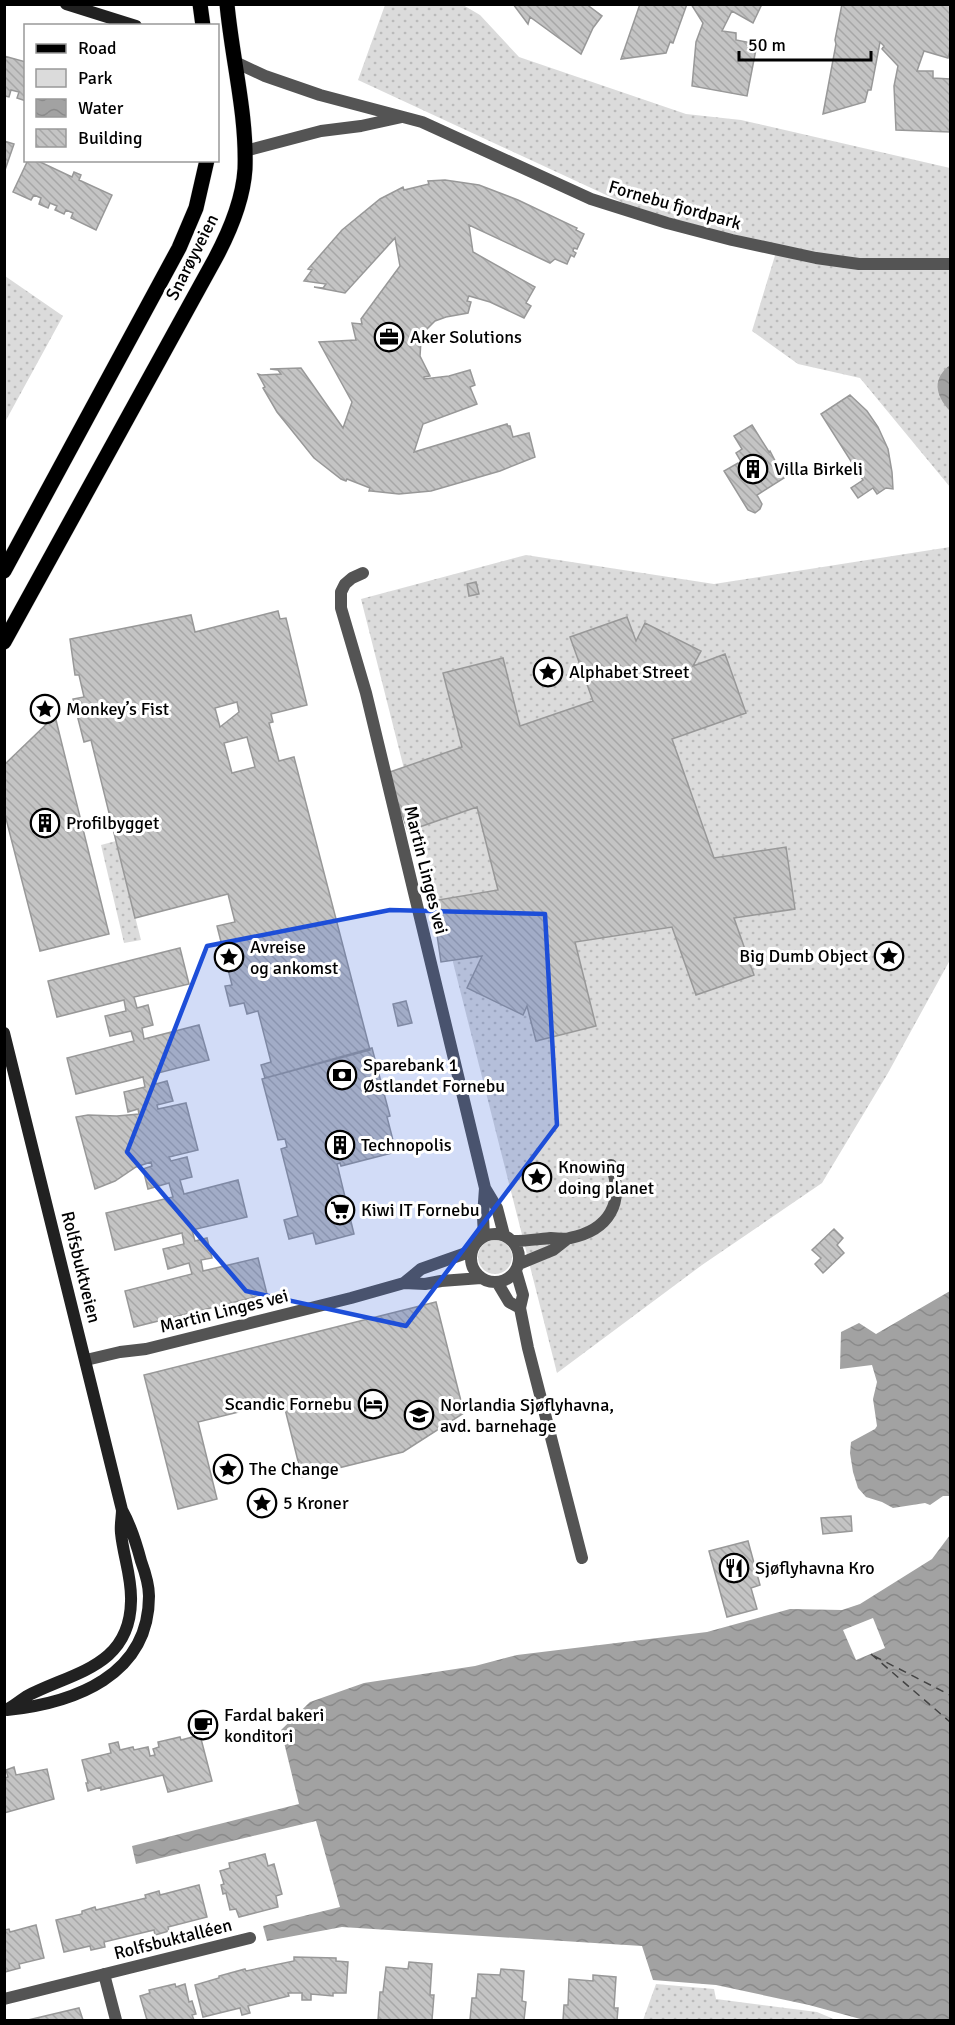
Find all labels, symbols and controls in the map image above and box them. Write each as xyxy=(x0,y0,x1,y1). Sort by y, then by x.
legend xyxy=(24,24,219,162)
scale bar xyxy=(739,24,871,62)
text: 50 m xyxy=(748,34,786,56)
text: Road xyxy=(78,37,117,59)
text: Park xyxy=(78,67,113,89)
text: Water xyxy=(78,97,124,119)
text: Building xyxy=(78,127,142,149)
street label: Fornebu fjordpark xyxy=(606,176,744,234)
street label: Snarøyveien xyxy=(161,210,223,304)
office icon: Aker Solutions xyxy=(373,321,405,353)
place label: Aker Solutions xyxy=(410,326,522,348)
building icon: Villa Birkeli xyxy=(737,453,769,485)
place label: Villa Birkeli xyxy=(774,458,863,480)
place icon: Alphabet Street xyxy=(532,656,564,688)
place label: Alphabet Street xyxy=(569,661,689,683)
place icon: Monkey’s Fist xyxy=(29,693,61,725)
place label: Monkey’s Fist xyxy=(66,698,169,720)
street label: Martin Linges vei xyxy=(399,803,453,937)
building icon: Profilbygget xyxy=(29,807,61,839)
place label: Profilbygget xyxy=(66,812,159,834)
place label: Avreise og ankomst xyxy=(250,936,338,979)
place icon: Big Dumb Object xyxy=(873,940,905,972)
place icon: Avreise og ankomst xyxy=(213,941,245,973)
place label: Big Dumb Object xyxy=(739,945,868,967)
place label: Sparebank 1 Østlandet Fornebu xyxy=(363,1054,505,1097)
bank icon: Sparebank 1 Østlandet Fornebu xyxy=(326,1059,358,1091)
building icon: Technopolis xyxy=(324,1129,356,1161)
place label: Technopolis xyxy=(361,1134,452,1156)
place label: Knowing doing planet xyxy=(558,1156,654,1199)
place icon: Knowing doing planet xyxy=(521,1161,553,1193)
supermarket icon: Kiwi IT Fornebu xyxy=(324,1194,356,1226)
place label: Kiwi IT Fornebu xyxy=(361,1199,480,1221)
street label: Rolfsbuktveien xyxy=(56,1209,106,1325)
street label: Martin Linges vei xyxy=(157,1284,291,1338)
hotel icon: Scandic Fornebu xyxy=(357,1388,389,1420)
place label: Scandic Fornebu xyxy=(225,1393,352,1415)
place label: Norlandia Sjøflyhavna, avd. barnehage xyxy=(440,1394,614,1437)
school or university icon: Norlandia Sjøflyhavna, avd. barnehage xyxy=(403,1399,435,1431)
place icon: The Change xyxy=(212,1453,244,1485)
place label: The Change xyxy=(249,1458,339,1480)
place icon: 5 Kroner xyxy=(246,1487,278,1519)
place label: 5 Kroner xyxy=(283,1492,349,1514)
restaurant icon: Sjøflyhavna Kro xyxy=(718,1552,750,1584)
place label: Sjøflyhavna Kro xyxy=(755,1557,875,1579)
place label: Fardal bakeri konditori xyxy=(224,1704,324,1747)
cafe icon: Fardal bakeri konditori xyxy=(187,1709,219,1741)
street label: Rolfsbuktalléen xyxy=(112,1914,234,1964)

